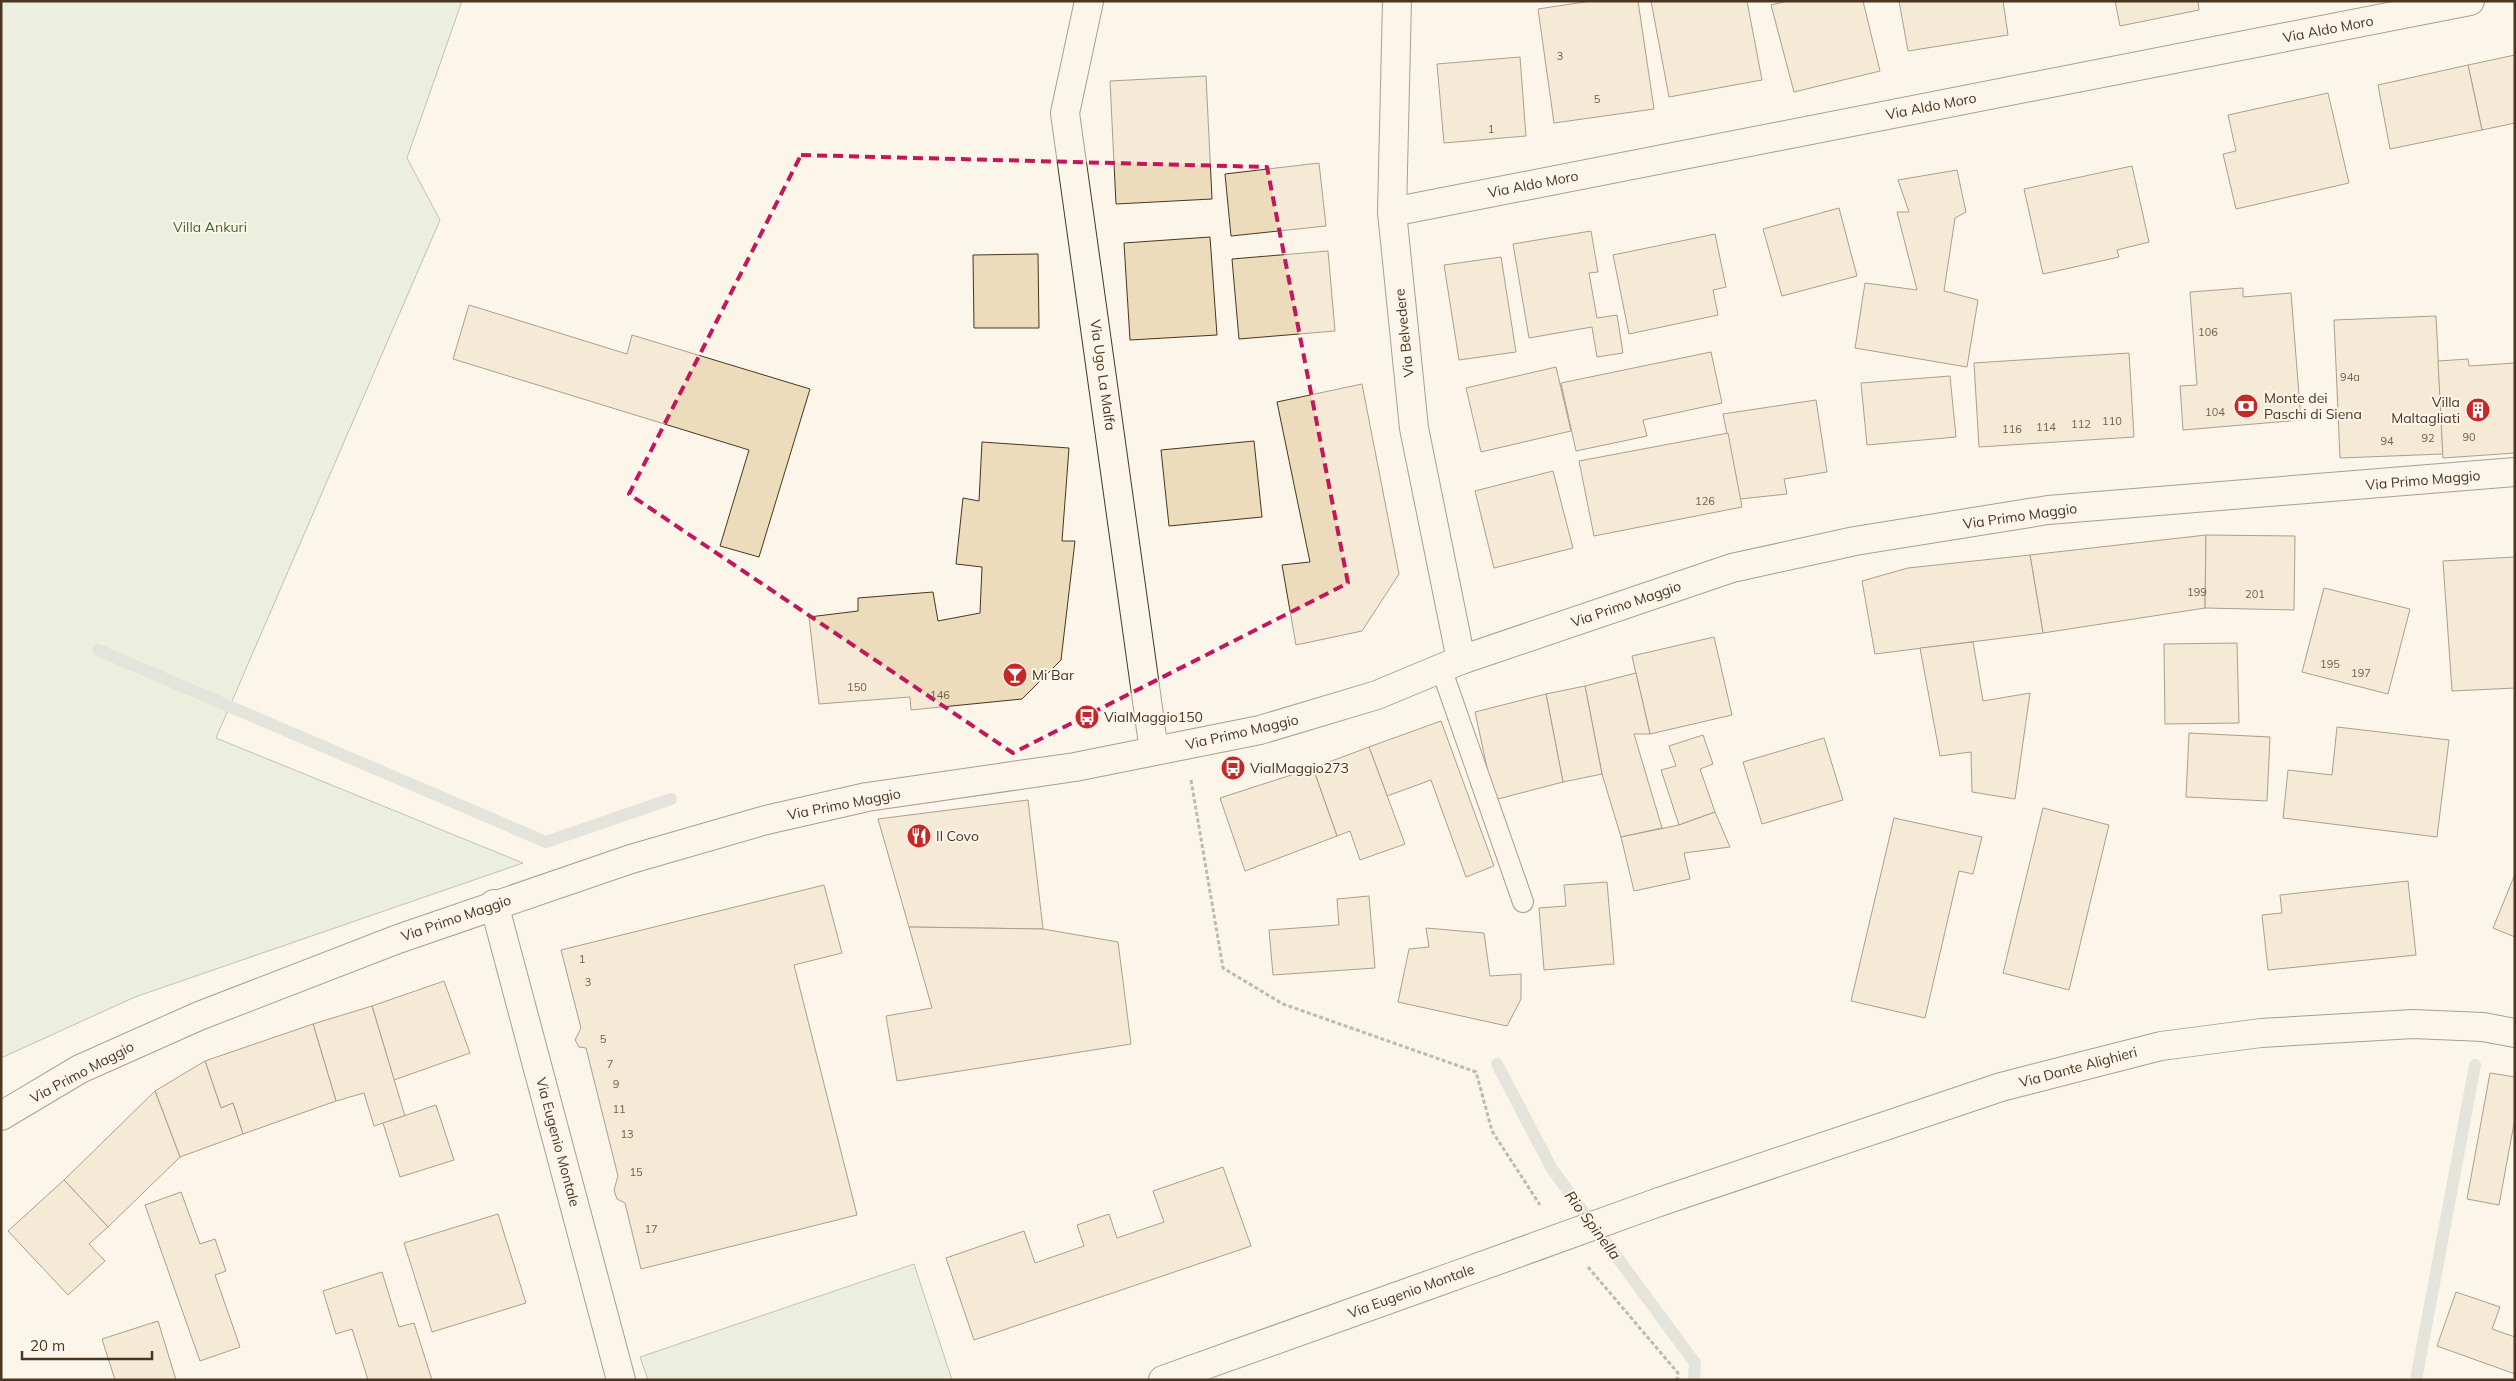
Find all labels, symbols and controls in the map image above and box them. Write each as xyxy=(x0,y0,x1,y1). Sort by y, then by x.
street label: Via Aldo Moro xyxy=(2281,11,2375,47)
house number: 3 xyxy=(1557,49,1563,63)
street label: Via Aldo Moro xyxy=(1884,88,1978,124)
house number: 5 xyxy=(1594,92,1601,106)
house number: 1 xyxy=(1488,122,1494,136)
street label: Via Aldo Moro xyxy=(1486,166,1580,202)
park label: Villa Ankuri xyxy=(173,218,247,236)
street label: Via Belvedere xyxy=(1390,288,1418,378)
street label: Via Ugo La Malfa xyxy=(1086,318,1120,432)
house number: 106 xyxy=(2198,325,2218,339)
house number: 94a xyxy=(2340,370,2360,384)
place label: Monte dei Paschi di Siena xyxy=(2264,389,2362,423)
bank icon: Monte dei Paschi di Siena xyxy=(2233,393,2259,419)
place label: Villa Maltagliati xyxy=(2391,393,2460,427)
building icon: Villa Maltagliati xyxy=(2465,397,2491,423)
house number: 104 xyxy=(2205,405,2225,419)
house number: 110 xyxy=(2102,414,2122,428)
house number: 112 xyxy=(2071,417,2091,431)
house number: 114 xyxy=(2036,420,2056,434)
house number: 116 xyxy=(2002,422,2022,436)
house number: 90 xyxy=(2462,430,2476,444)
house number: 92 xyxy=(2421,431,2435,445)
house number: 94 xyxy=(2380,434,2394,448)
street label: Via Primo Maggio xyxy=(2365,466,2481,494)
house number: 126 xyxy=(1695,494,1715,508)
street label: Via Primo Maggio xyxy=(1962,499,2078,533)
street label: Via Primo Maggio xyxy=(1569,577,1683,631)
house number: 199 xyxy=(2187,585,2207,599)
house number: 201 xyxy=(2245,587,2265,601)
house number: 195 xyxy=(2320,657,2340,671)
bar icon: Mi Bar xyxy=(1002,662,1028,688)
place label: Mi Bar xyxy=(1032,666,1075,684)
house number: 197 xyxy=(2351,666,2371,680)
house number: 150 xyxy=(847,680,867,694)
house number: 146 xyxy=(930,688,950,702)
bus stop icon: ViaIMaggio150 xyxy=(1074,704,1100,730)
place label: ViaIMaggio150 xyxy=(1104,708,1203,726)
street label: Via Primo Maggio xyxy=(1184,710,1300,754)
bus stop icon: ViaIMaggio273 xyxy=(1220,755,1246,781)
place label: ViaIMaggio273 xyxy=(1250,759,1349,777)
street label: Via Primo Maggio xyxy=(786,784,902,824)
restaurant icon: Il Covo xyxy=(906,823,932,849)
place label: Il Covo xyxy=(936,827,979,845)
street label: Via Primo Maggio xyxy=(399,891,513,945)
house number: 1 xyxy=(579,952,585,966)
house number: 3 xyxy=(585,975,591,989)
house number: 5 xyxy=(600,1032,607,1046)
street label: Via Primo Maggio xyxy=(27,1037,137,1107)
street label: Via Dante Alighieri xyxy=(2017,1043,2139,1091)
house number: 7 xyxy=(607,1057,613,1071)
street label: Via Eugenio Montale xyxy=(532,1075,584,1209)
house number: 9 xyxy=(613,1077,619,1091)
house number: 11 xyxy=(612,1102,626,1116)
house number: 13 xyxy=(620,1127,634,1141)
house number: 15 xyxy=(629,1165,643,1179)
water label: Rio Spinella xyxy=(1561,1187,1625,1263)
house number: 17 xyxy=(644,1222,658,1236)
street label: Via Eugenio Montale xyxy=(1345,1260,1477,1322)
scale bar xyxy=(22,1328,152,1360)
text: 20 m xyxy=(30,1336,65,1355)

